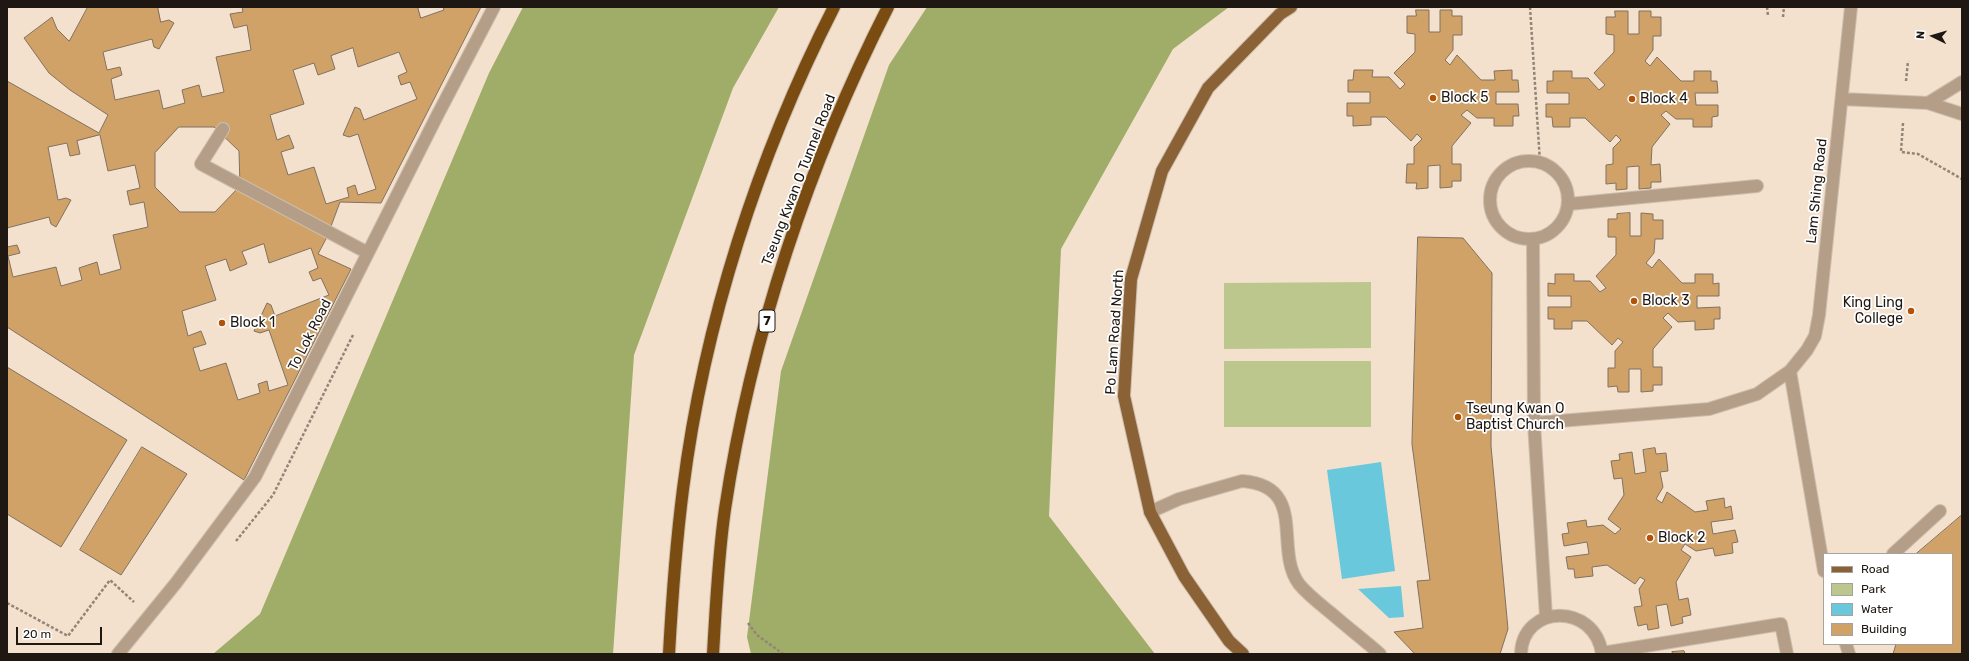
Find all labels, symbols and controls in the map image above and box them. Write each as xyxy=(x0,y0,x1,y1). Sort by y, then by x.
north arrow xyxy=(1913,16,1953,56)
text: N xyxy=(1914,30,1927,39)
place label: Block 5 xyxy=(1441,90,1488,106)
place label: Block 4 xyxy=(1640,91,1688,107)
street label: Tseung Kwan O Tunnel Road xyxy=(759,92,839,268)
marker: Block 5 xyxy=(1428,93,1438,103)
marker: Block 4 xyxy=(1627,94,1637,104)
street label: Lam Shing Road xyxy=(1803,138,1831,244)
street label: Po Lam Road North xyxy=(1102,269,1128,395)
place label: Block 3 xyxy=(1642,293,1690,309)
place label: King Ling College xyxy=(1843,295,1903,328)
marker: Block 3 xyxy=(1629,296,1639,306)
street label: To Lok Road xyxy=(285,297,335,373)
marker: King Ling College xyxy=(1906,306,1916,316)
road number: 7 xyxy=(759,310,775,332)
place label: Block 1 xyxy=(230,315,275,331)
marker: Block 1 xyxy=(217,318,227,328)
place label: Tseung Kwan O Baptist Church xyxy=(1466,401,1564,434)
marker: Tseung Kwan O Baptist Church xyxy=(1453,412,1463,422)
place label: Block 2 xyxy=(1658,530,1705,546)
marker: Block 2 xyxy=(1645,533,1655,543)
legend xyxy=(1823,553,1953,645)
text: Road xyxy=(1861,562,1889,576)
text: Park xyxy=(1861,582,1886,596)
text: Water xyxy=(1861,602,1893,616)
scale bar xyxy=(18,619,104,645)
text: Building xyxy=(1861,622,1907,636)
text: 20 m xyxy=(23,627,51,641)

